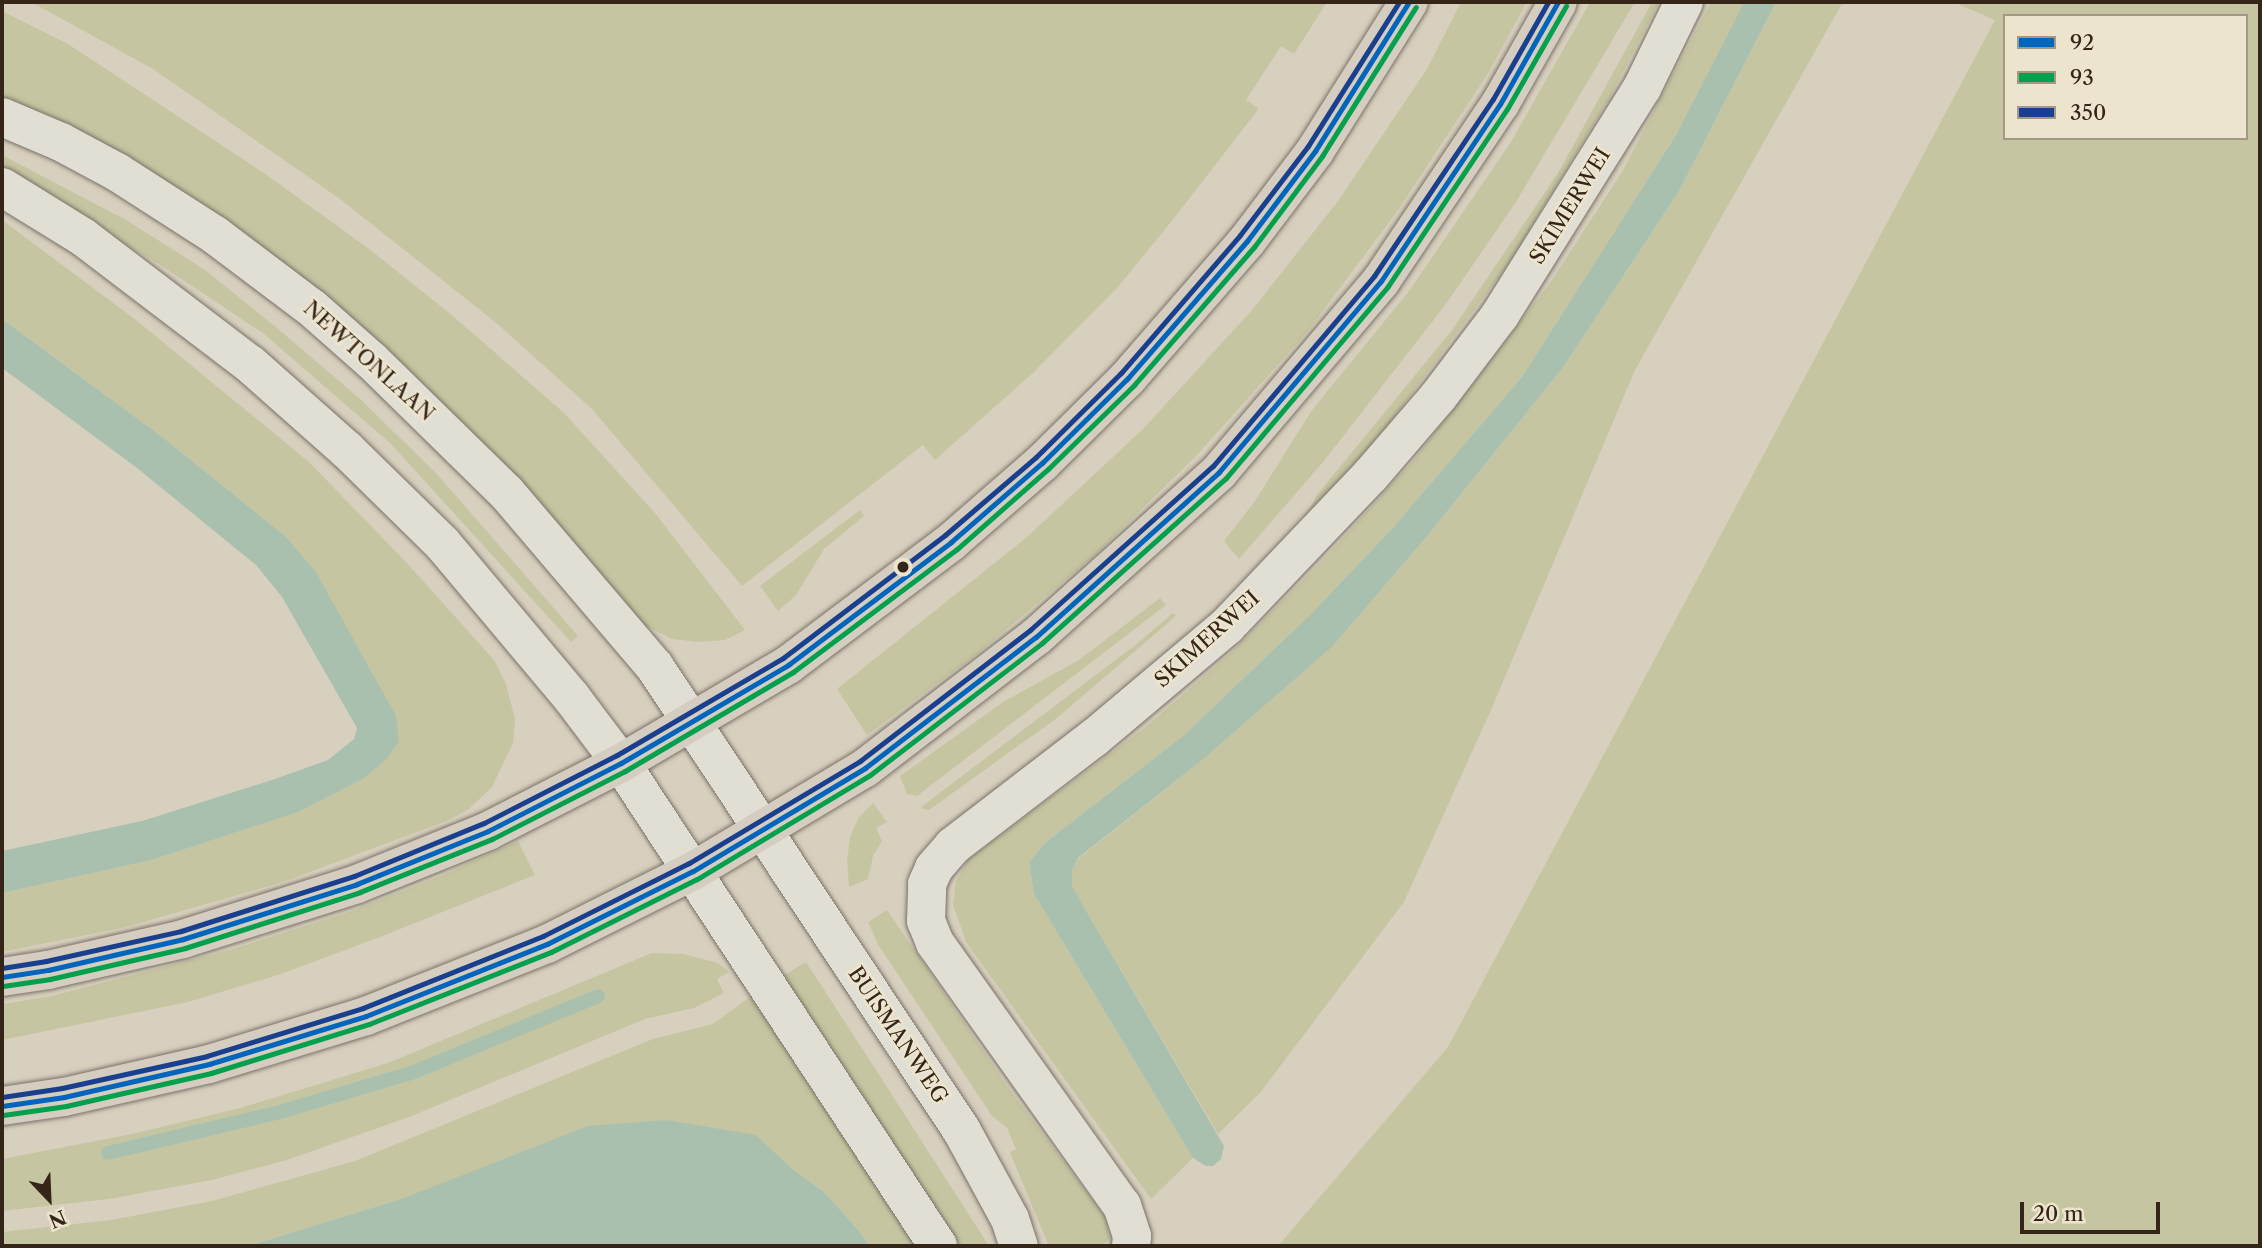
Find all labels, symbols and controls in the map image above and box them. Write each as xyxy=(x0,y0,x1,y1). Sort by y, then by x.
legend xyxy=(2003,14,2248,140)
text: 92 xyxy=(2070,30,2094,55)
text: 93 xyxy=(2070,65,2094,90)
text: 350 xyxy=(2070,100,2106,125)
street label: SKIMERWEI xyxy=(1524,143,1616,269)
street label: NEWTONLAAN xyxy=(298,296,440,426)
unlabelled marker xyxy=(896,560,910,574)
street label: SKIMERWEI xyxy=(1149,585,1265,693)
street label: BUISMANWEG xyxy=(843,962,953,1108)
north arrow xyxy=(14,1164,84,1234)
scale bar xyxy=(2024,1188,2164,1232)
text: 20 m xyxy=(2033,1201,2084,1226)
text: N xyxy=(45,1205,70,1233)

